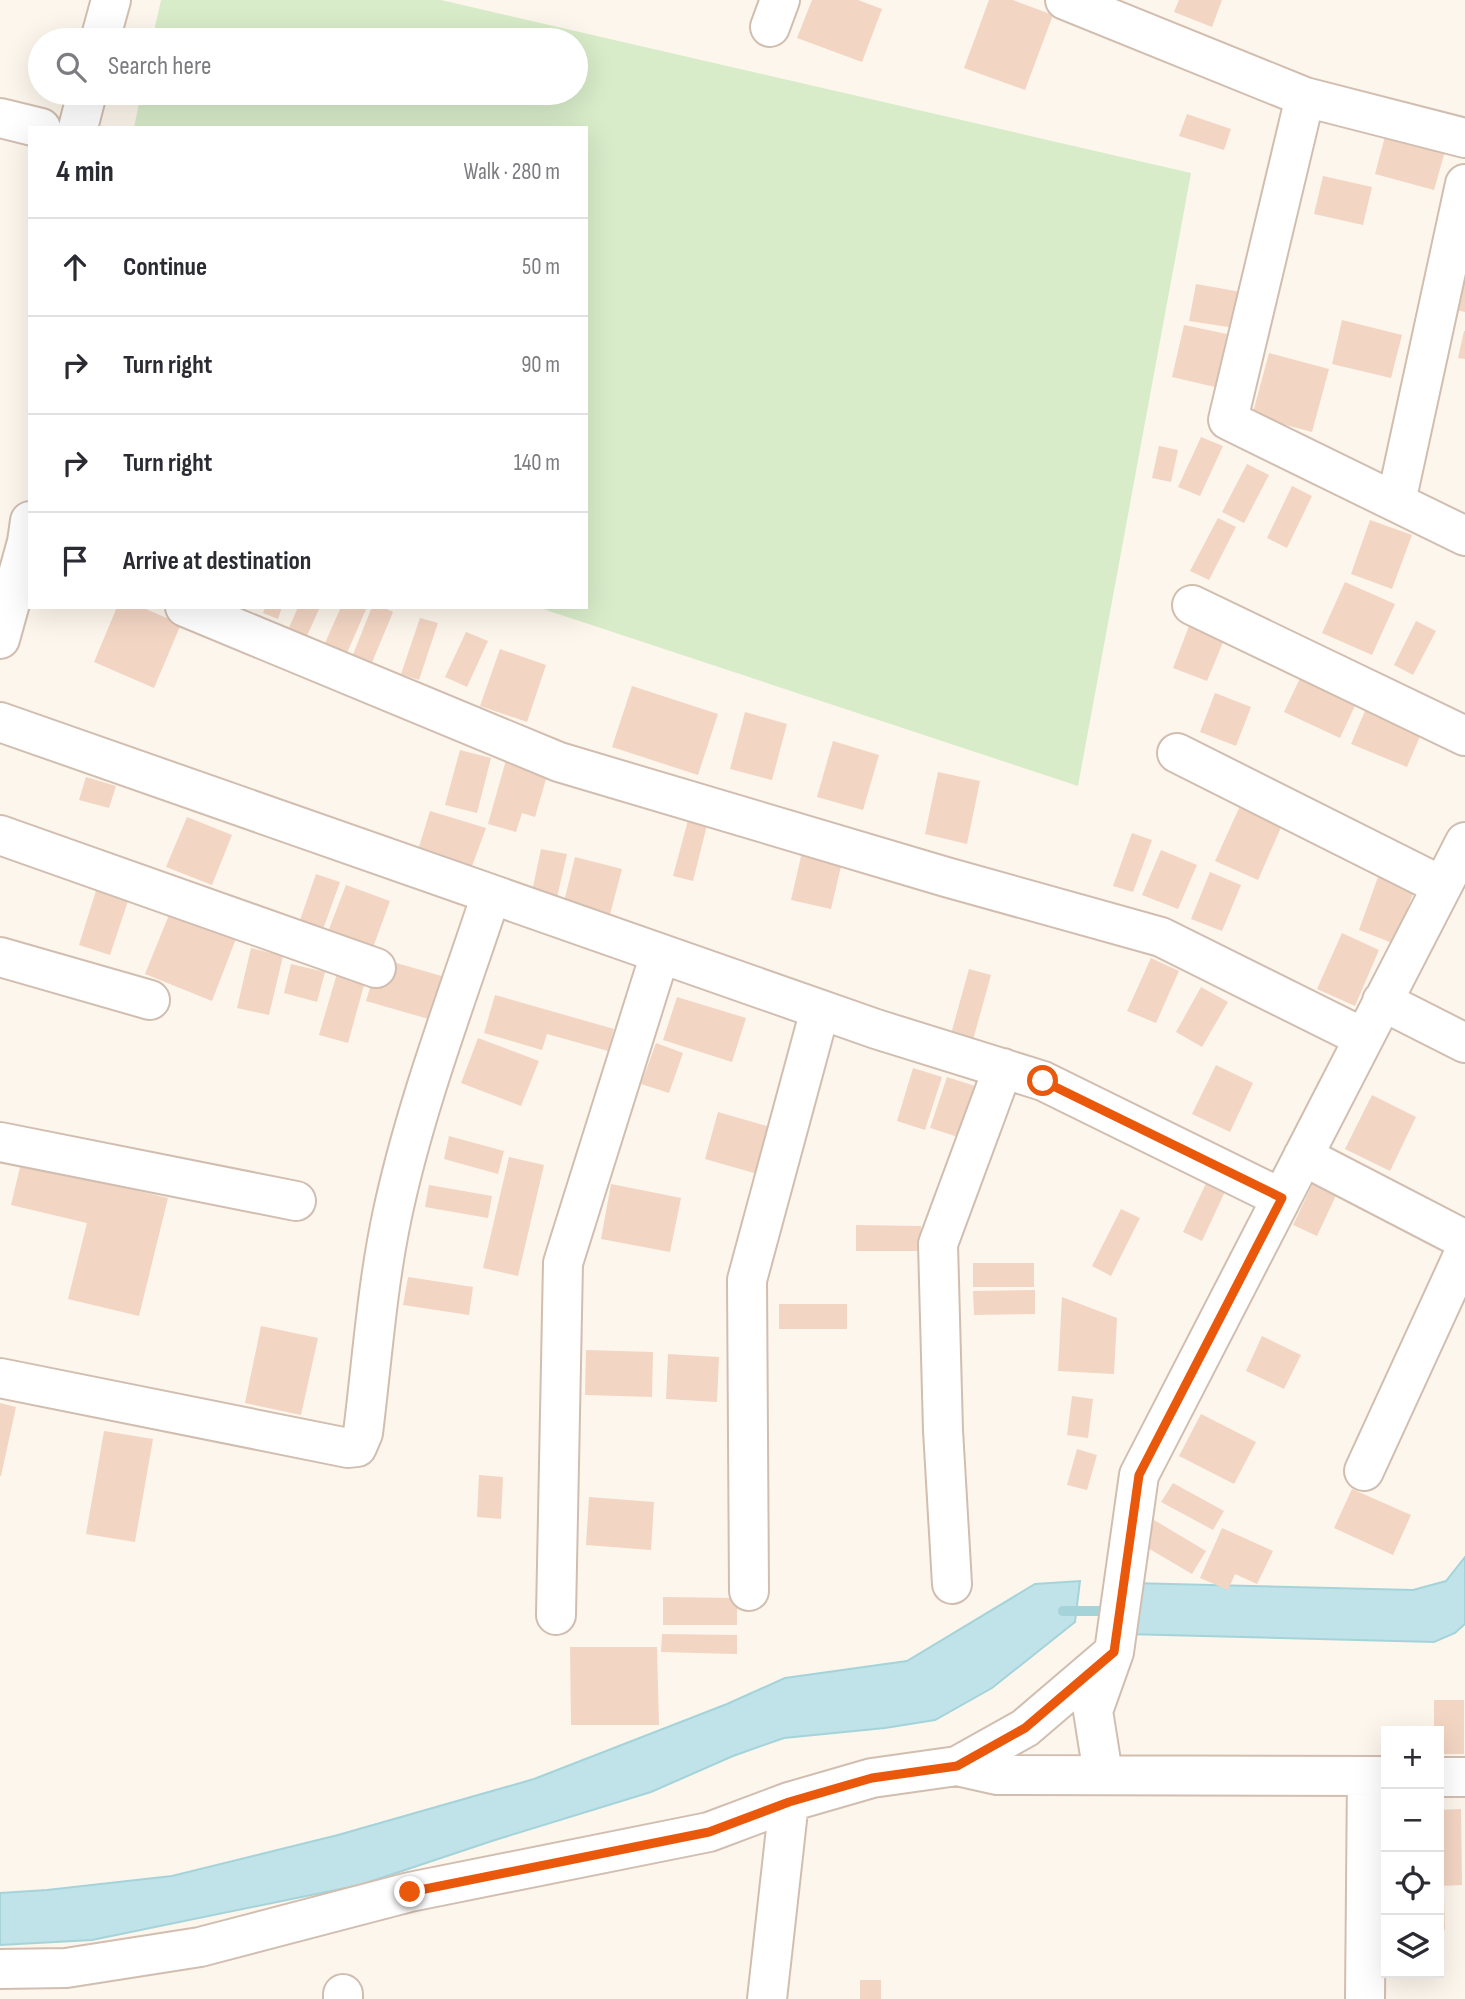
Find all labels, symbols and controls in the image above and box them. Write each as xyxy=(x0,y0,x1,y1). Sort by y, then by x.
search box xyxy=(28,28,588,105)
icon: search xyxy=(52,48,90,86)
text: Search here xyxy=(108,51,211,82)
text: 4 min xyxy=(56,154,114,190)
text: Walk · 280 m xyxy=(464,158,560,186)
icon: ahead xyxy=(56,248,94,286)
text: Continue xyxy=(123,252,207,283)
text: 50 m xyxy=(522,253,560,281)
icon: right xyxy=(56,346,94,384)
text: Turn right xyxy=(123,350,212,381)
text: 90 m xyxy=(521,351,560,379)
icon: right xyxy=(56,444,94,482)
text: Turn right xyxy=(123,448,212,479)
text: 140 m xyxy=(514,449,560,477)
icon: arrive xyxy=(56,542,94,580)
text: Arrive at destination xyxy=(123,546,311,577)
route start xyxy=(1027,1065,1058,1096)
map controls xyxy=(1381,1726,1444,1978)
button: + xyxy=(1381,1726,1444,1789)
button: − xyxy=(1381,1789,1444,1852)
button: locate xyxy=(1381,1852,1444,1915)
route end xyxy=(394,1876,425,1907)
button: layers xyxy=(1381,1915,1444,1978)

